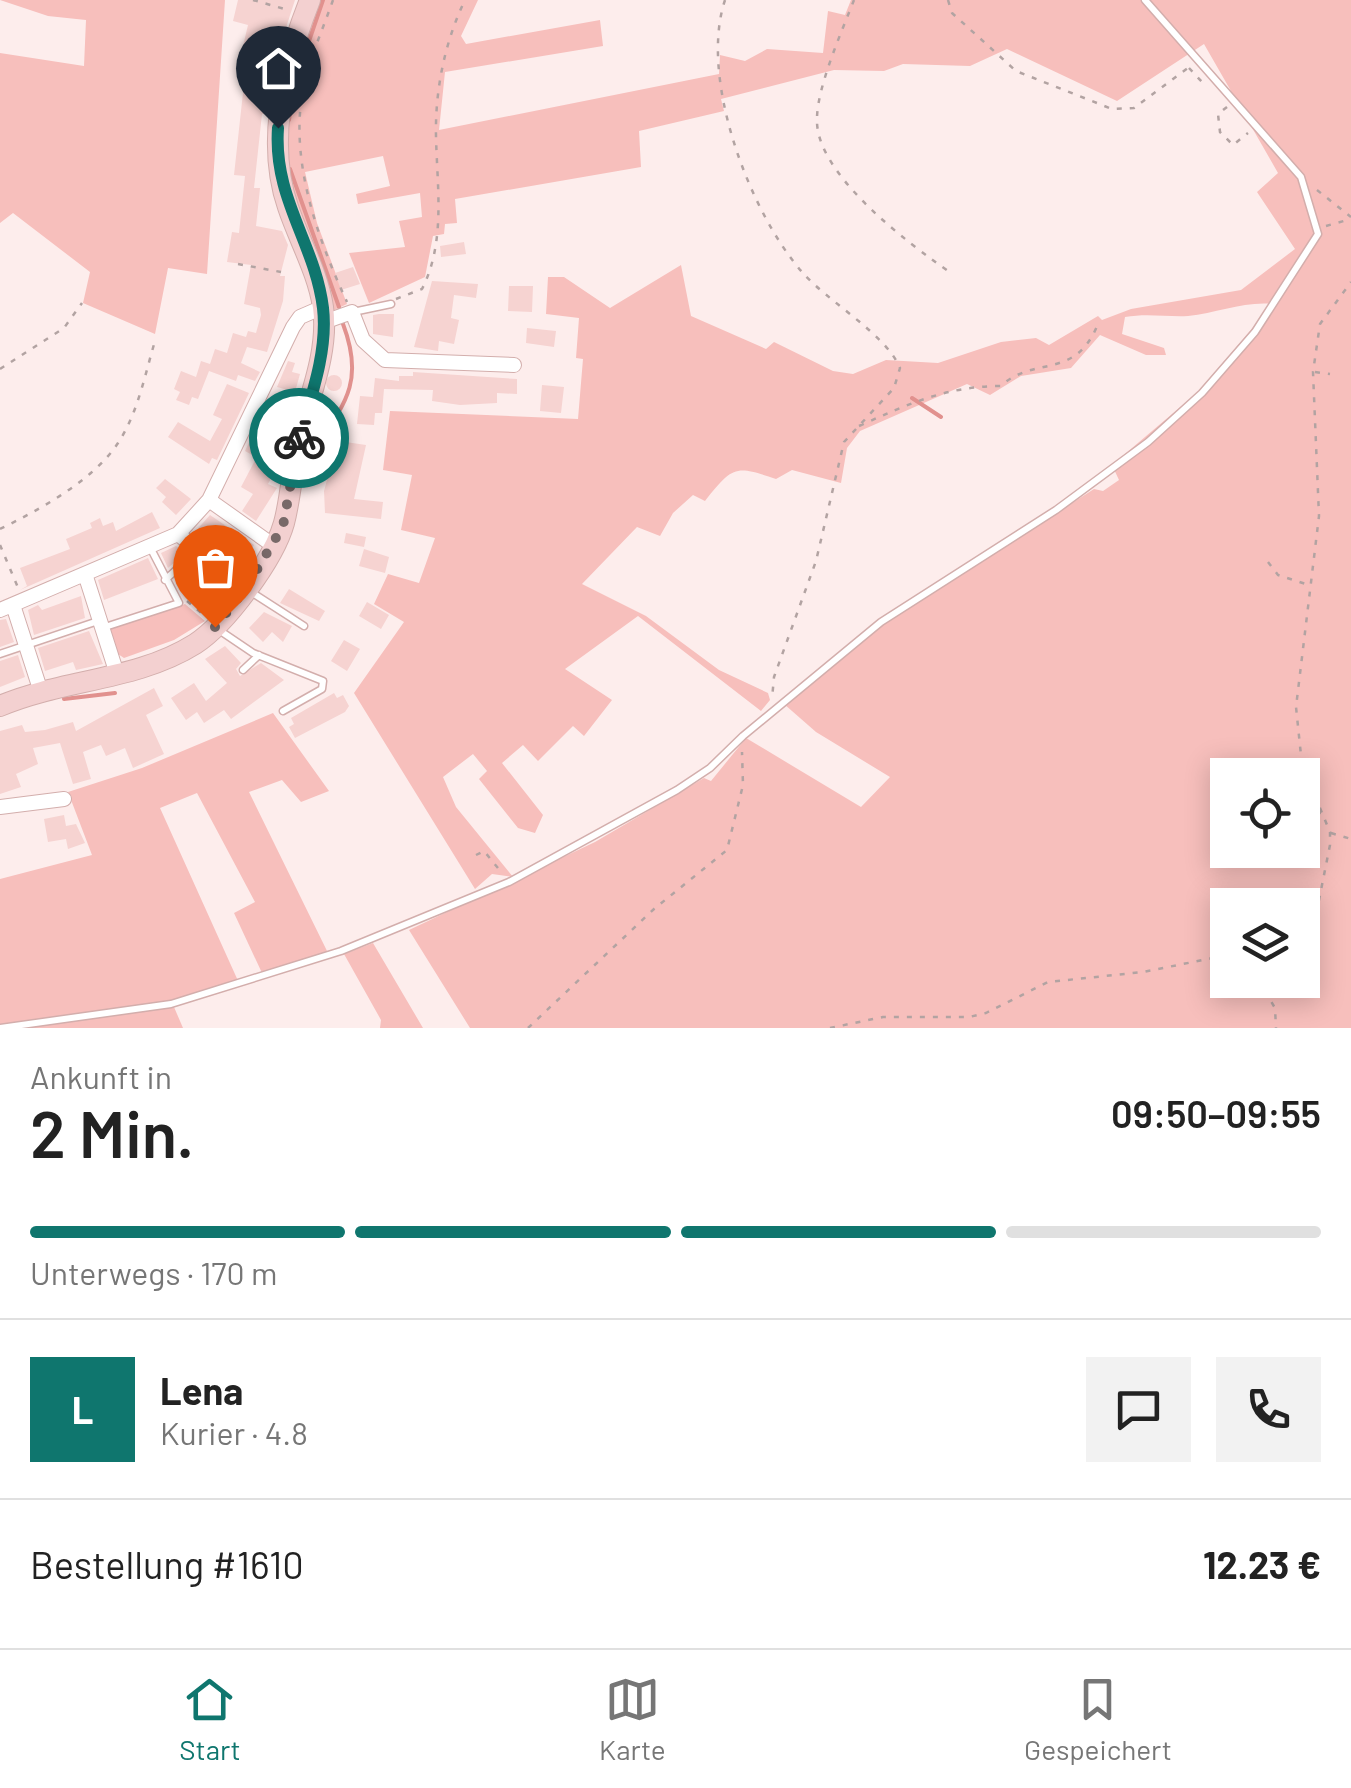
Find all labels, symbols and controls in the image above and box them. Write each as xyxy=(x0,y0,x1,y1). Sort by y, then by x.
pin xyxy=(236,26,321,129)
icon: home xyxy=(251,41,306,96)
courier xyxy=(249,388,349,488)
icon: bike xyxy=(272,411,327,466)
pin xyxy=(173,525,258,628)
icon: bag xyxy=(188,540,243,595)
map controls xyxy=(1210,758,1320,998)
button: locate xyxy=(1210,758,1320,868)
button: layers xyxy=(1210,888,1320,998)
text: Ankunft in xyxy=(30,1057,172,1095)
text: 09:50–09:55 xyxy=(1111,1090,1321,1136)
text: 2 Min. xyxy=(30,1093,194,1171)
text: Unterwegs · 170 m xyxy=(30,1253,277,1291)
button: chat xyxy=(1086,1357,1191,1462)
button: phone xyxy=(1216,1357,1321,1462)
text: Lena xyxy=(160,1367,243,1413)
text: L xyxy=(72,1386,93,1432)
text: Kurier · 4.8 xyxy=(160,1413,308,1451)
text: Bestellung #1610 xyxy=(30,1541,304,1587)
text: 12.23 € xyxy=(1203,1541,1321,1587)
tab: Start xyxy=(179,1672,241,1766)
tab: Karte xyxy=(599,1672,666,1766)
tab: Gespeichert xyxy=(1024,1672,1172,1766)

